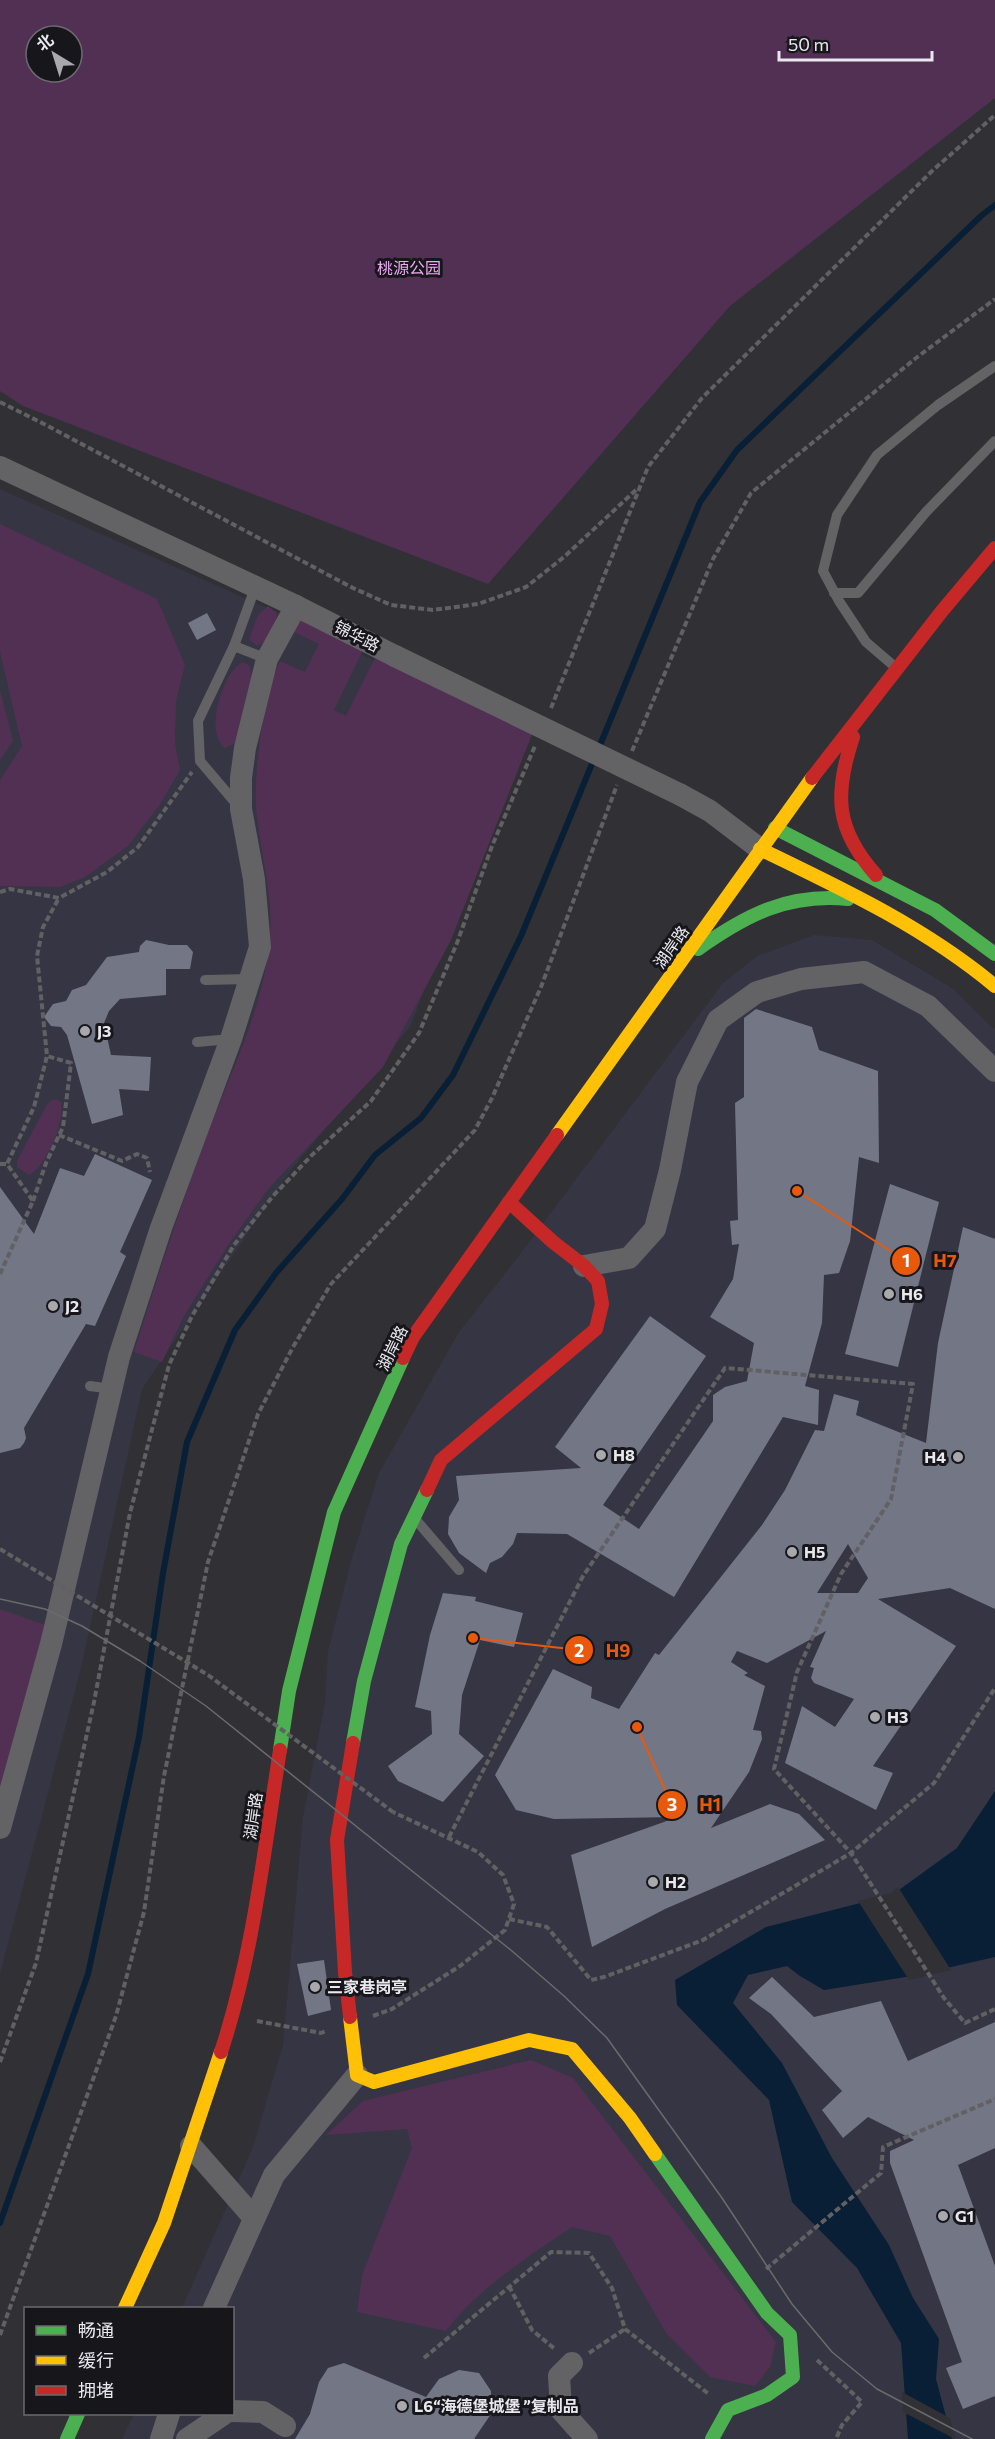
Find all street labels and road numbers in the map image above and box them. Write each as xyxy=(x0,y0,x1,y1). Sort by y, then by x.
street label: 锦华路 xyxy=(332,616,383,655)
street label: 湖岸路 xyxy=(649,922,692,972)
street label: 湖岸路 xyxy=(372,1322,411,1374)
street label: 湖岸路 xyxy=(240,1791,265,1841)

